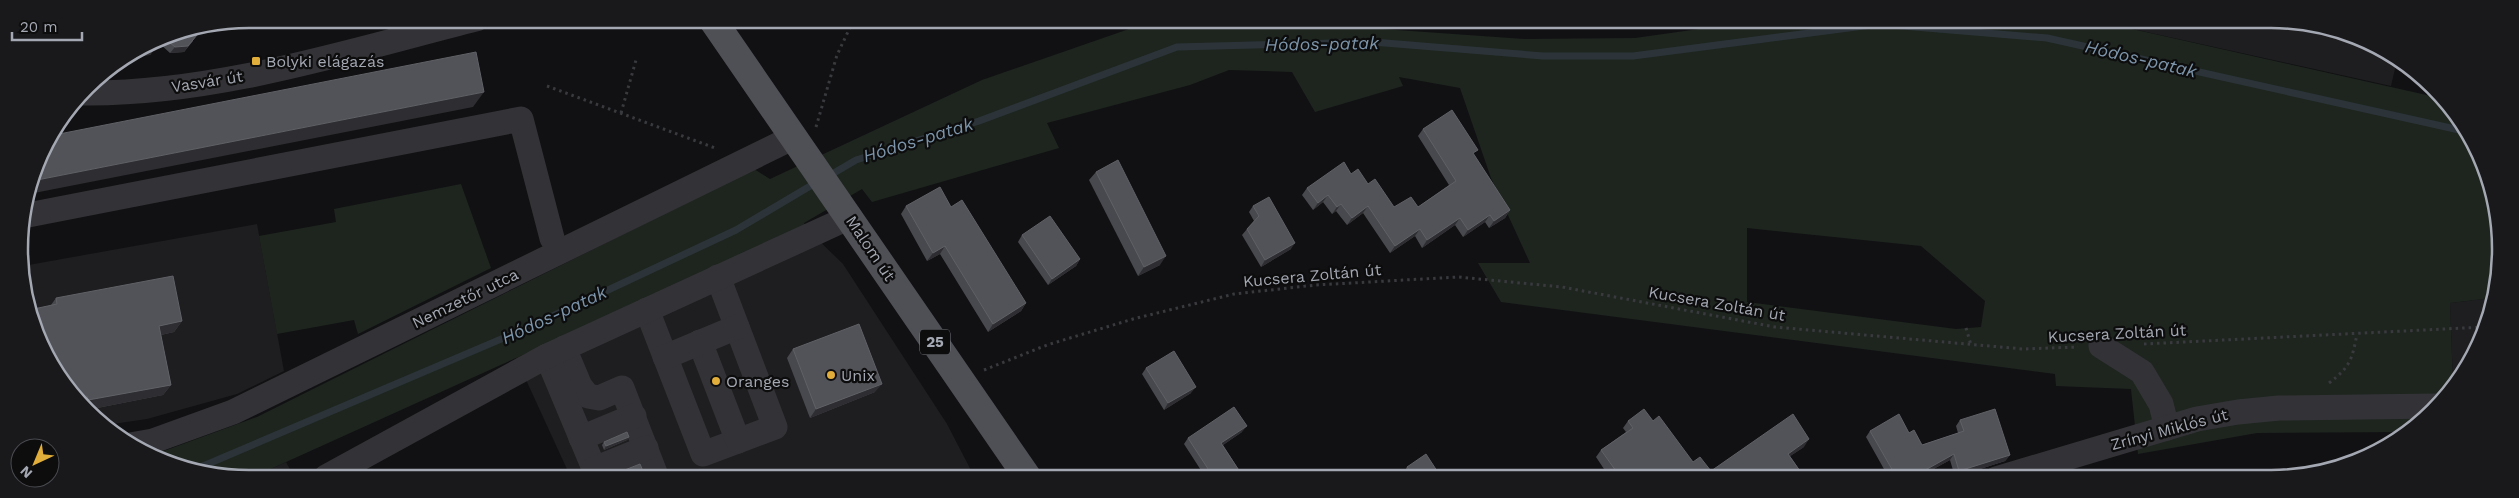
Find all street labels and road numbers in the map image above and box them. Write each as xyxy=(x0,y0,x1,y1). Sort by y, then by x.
street label: Vasvár út xyxy=(170,66,244,97)
street label: Malom út xyxy=(842,212,899,285)
street label: Kucsera Zoltán út xyxy=(1242,260,1382,291)
street label: Nemzetőr utca xyxy=(409,264,522,332)
street label: Kucsera Zoltán út xyxy=(1647,282,1787,325)
street label: Kucsera Zoltán út xyxy=(2047,320,2187,347)
road number: 25 xyxy=(920,330,950,354)
street label: Zrínyi Miklós út xyxy=(2109,405,2230,454)

